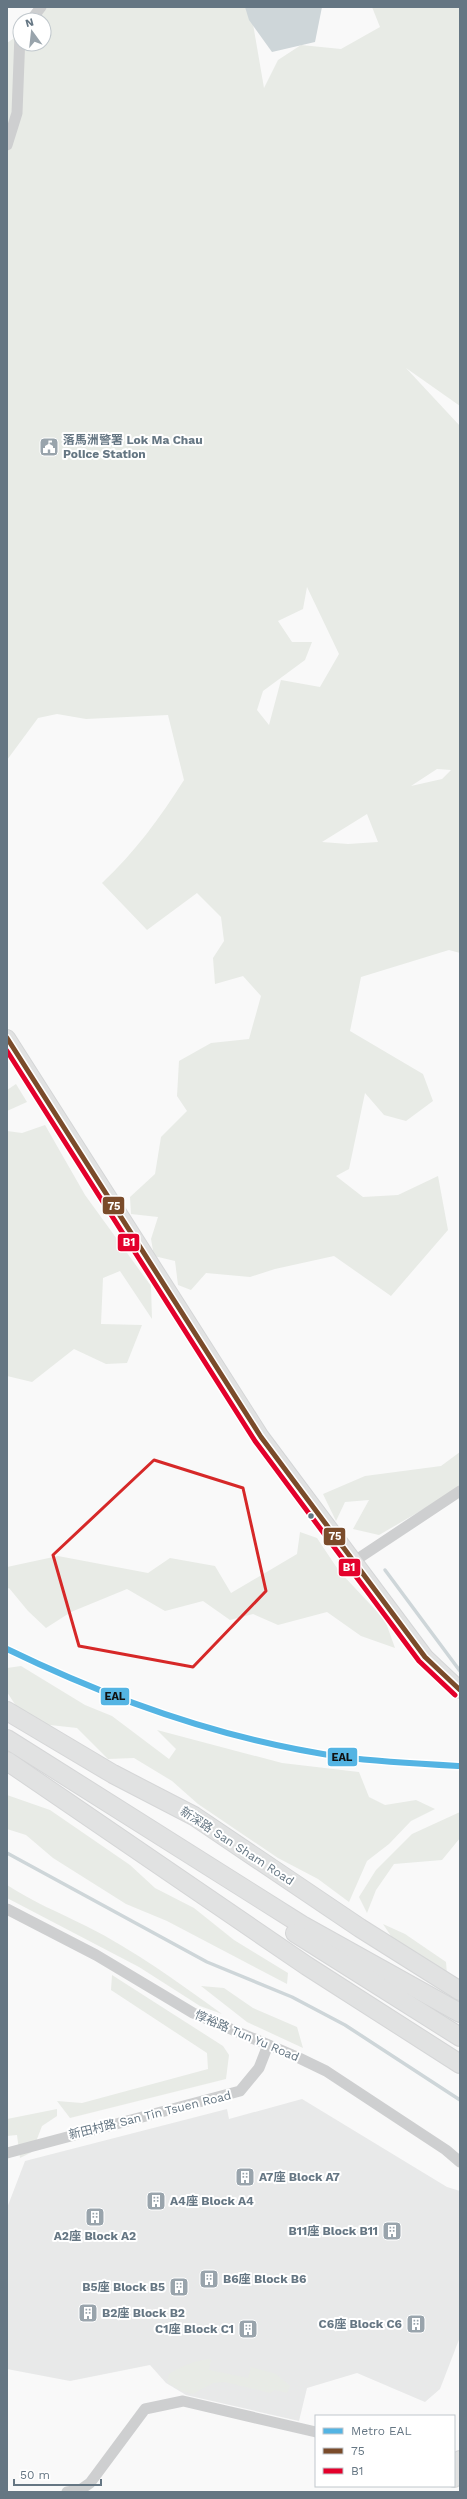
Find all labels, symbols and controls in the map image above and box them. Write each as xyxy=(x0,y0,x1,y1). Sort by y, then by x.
north arrow xyxy=(12,12,52,52)
text: N xyxy=(24,15,35,30)
place label: 落馬洲警署 Lok Ma Chau Police Station xyxy=(63,433,203,461)
public building icon: 落馬洲警署 Lok Ma Chau Police Station xyxy=(38,436,60,458)
line badge: 75 xyxy=(102,1196,125,1215)
text: 75 xyxy=(108,1200,120,1213)
line badge: B1 xyxy=(117,1233,140,1252)
text: B1 xyxy=(123,1236,135,1249)
unlabelled marker xyxy=(306,1511,316,1521)
line badge: 75 xyxy=(323,1527,346,1546)
text: 75 xyxy=(329,1530,341,1543)
line badge: B1 xyxy=(338,1558,361,1577)
text: B1 xyxy=(343,1561,355,1574)
line badge: EAL xyxy=(100,1687,130,1706)
text: EAL xyxy=(104,1690,126,1703)
line badge: EAL xyxy=(327,1747,358,1767)
text: EAL xyxy=(331,1751,353,1764)
street label: 新深路 San Sham Road xyxy=(178,1804,296,1888)
street label: 惇裕路 Tun Yu Road xyxy=(193,2008,301,2064)
street label: 新田村路 San Tin Tsuen Road xyxy=(67,2088,233,2142)
building icon: A7座 Block A7 xyxy=(234,2166,256,2188)
place label: A7座 Block A7 xyxy=(259,2170,340,2184)
building icon: A4座 Block A4 xyxy=(145,2190,167,2212)
place label: A4座 Block A4 xyxy=(170,2194,254,2208)
building icon: A2座 Block A2 xyxy=(84,2206,106,2228)
building icon: B11座 Block B11 xyxy=(381,2220,403,2242)
place label: B11座 Block B11 xyxy=(289,2224,378,2238)
place label: A2座 Block A2 xyxy=(54,2229,136,2243)
building icon: B6座 Block B6 xyxy=(198,2268,220,2290)
place label: B6座 Block B6 xyxy=(223,2272,306,2286)
building icon: B5座 Block B5 xyxy=(168,2276,190,2298)
place label: B5座 Block B5 xyxy=(82,2280,165,2294)
building icon: B2座 Block B2 xyxy=(77,2302,99,2324)
place label: B2座 Block B2 xyxy=(102,2306,185,2320)
building icon: C6座 Block C6 xyxy=(405,2313,427,2335)
place label: C6座 Block C6 xyxy=(319,2317,402,2331)
building icon: C1座 Block C1 xyxy=(237,2318,259,2340)
place label: C1座 Block C1 xyxy=(155,2322,234,2336)
legend xyxy=(315,2415,455,2487)
text: Metro EAL xyxy=(351,2424,412,2438)
text: 75 xyxy=(351,2444,365,2458)
scale bar xyxy=(14,2461,101,2487)
text: B1 xyxy=(351,2464,364,2478)
text: 50 m xyxy=(20,2468,50,2482)

